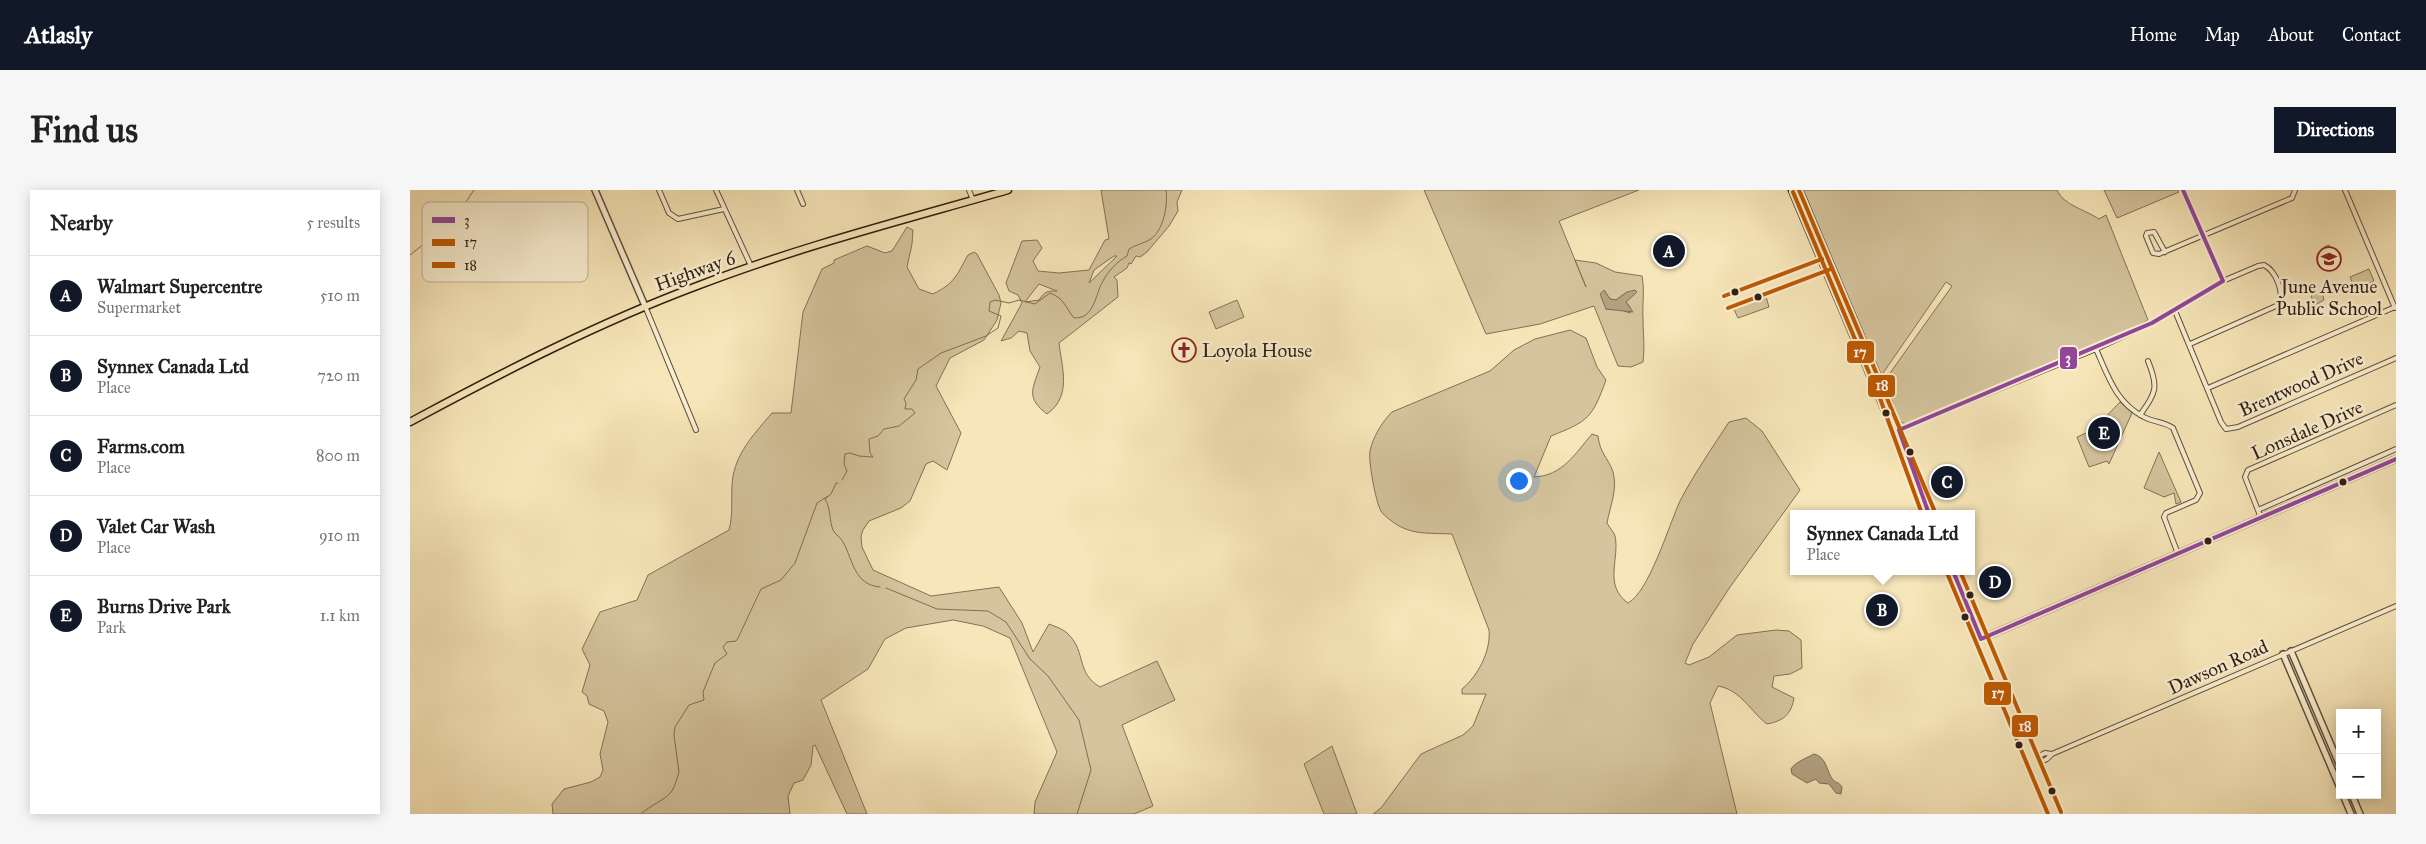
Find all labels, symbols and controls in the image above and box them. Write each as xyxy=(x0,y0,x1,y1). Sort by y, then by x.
text: Atlasly xyxy=(25,20,92,50)
text: Home xyxy=(2130,24,2177,46)
text: Map xyxy=(2205,24,2240,46)
text: About xyxy=(2268,24,2314,46)
text: Contact xyxy=(2342,24,2401,46)
button: Directions xyxy=(2274,107,2396,153)
text: Find us xyxy=(30,109,138,152)
legend xyxy=(422,202,588,282)
text: Nearby xyxy=(50,210,113,236)
text: 3 xyxy=(464,212,470,229)
text: 5 results xyxy=(306,213,360,232)
pin: A xyxy=(1653,232,1685,270)
text: 17 xyxy=(464,234,477,251)
street label: Highway 6 xyxy=(652,245,740,297)
school or university icon: June Avenue Public School xyxy=(2316,246,2342,272)
text: 18 xyxy=(464,257,477,274)
text: Walmart Supercentre xyxy=(97,275,263,298)
place label: June Avenue Public School xyxy=(2276,275,2383,320)
text: A xyxy=(61,286,71,305)
text: 510 m xyxy=(320,286,360,305)
unlabelled marker xyxy=(1730,287,1740,297)
unlabelled marker xyxy=(1753,292,1763,302)
text: Supermarket xyxy=(97,298,181,317)
church icon: Loyola House xyxy=(1171,337,1197,363)
place label: Loyola House xyxy=(1202,339,1312,362)
line badge: 17 xyxy=(1846,340,1875,364)
text: 17 xyxy=(1853,344,1867,361)
line badge: 3 xyxy=(2059,346,2078,370)
street label: Brentwood Drive xyxy=(2235,346,2367,422)
text: 3 xyxy=(2065,350,2071,368)
text: Synnex Canada Ltd xyxy=(97,355,249,378)
text: B xyxy=(61,366,71,385)
text: 720 m xyxy=(317,366,360,385)
line badge: 18 xyxy=(1867,374,1896,398)
text: 18 xyxy=(1876,377,1888,394)
text: Place xyxy=(97,378,131,397)
street label: Lonsdale Drive xyxy=(2248,395,2366,465)
unlabelled marker xyxy=(1881,408,1891,418)
pin: E xyxy=(2088,414,2120,452)
text: Farms.com xyxy=(97,435,185,458)
text: C xyxy=(61,446,71,465)
text: 800 m xyxy=(316,446,360,465)
unlabelled marker xyxy=(1905,447,1915,457)
text: Place xyxy=(97,458,131,477)
pin: C xyxy=(1931,463,1963,501)
your location xyxy=(1506,468,1532,494)
unlabelled marker xyxy=(2338,477,2348,487)
popup xyxy=(1790,510,1975,575)
text: Valet Car Wash xyxy=(97,515,215,538)
text: Synnex Canada Ltd xyxy=(1807,522,1958,545)
text: D xyxy=(60,526,72,545)
text: 910 m xyxy=(319,526,360,545)
unlabelled marker xyxy=(2203,536,2213,546)
text: Place xyxy=(97,538,131,557)
text: Place xyxy=(1807,545,1840,564)
pin: D xyxy=(1979,563,2011,601)
unlabelled marker xyxy=(1965,590,1975,600)
pin: B xyxy=(1866,591,1898,629)
text: Burns Drive Park xyxy=(97,595,230,618)
text: E xyxy=(60,606,72,625)
text: 1.1 km xyxy=(320,606,360,625)
unlabelled marker xyxy=(1960,612,1970,622)
text: Park xyxy=(97,618,126,637)
street label: Dawson Road xyxy=(2165,635,2272,699)
line badge: 17 xyxy=(1983,681,2012,706)
text: 17 xyxy=(1991,685,2005,702)
map controls xyxy=(2336,709,2381,799)
button: + xyxy=(2336,709,2381,754)
line badge: 18 xyxy=(2011,714,2039,738)
text: 18 xyxy=(2019,718,2031,735)
unlabelled marker xyxy=(2014,740,2024,750)
button: − xyxy=(2336,754,2381,799)
unlabelled marker xyxy=(2047,786,2057,796)

